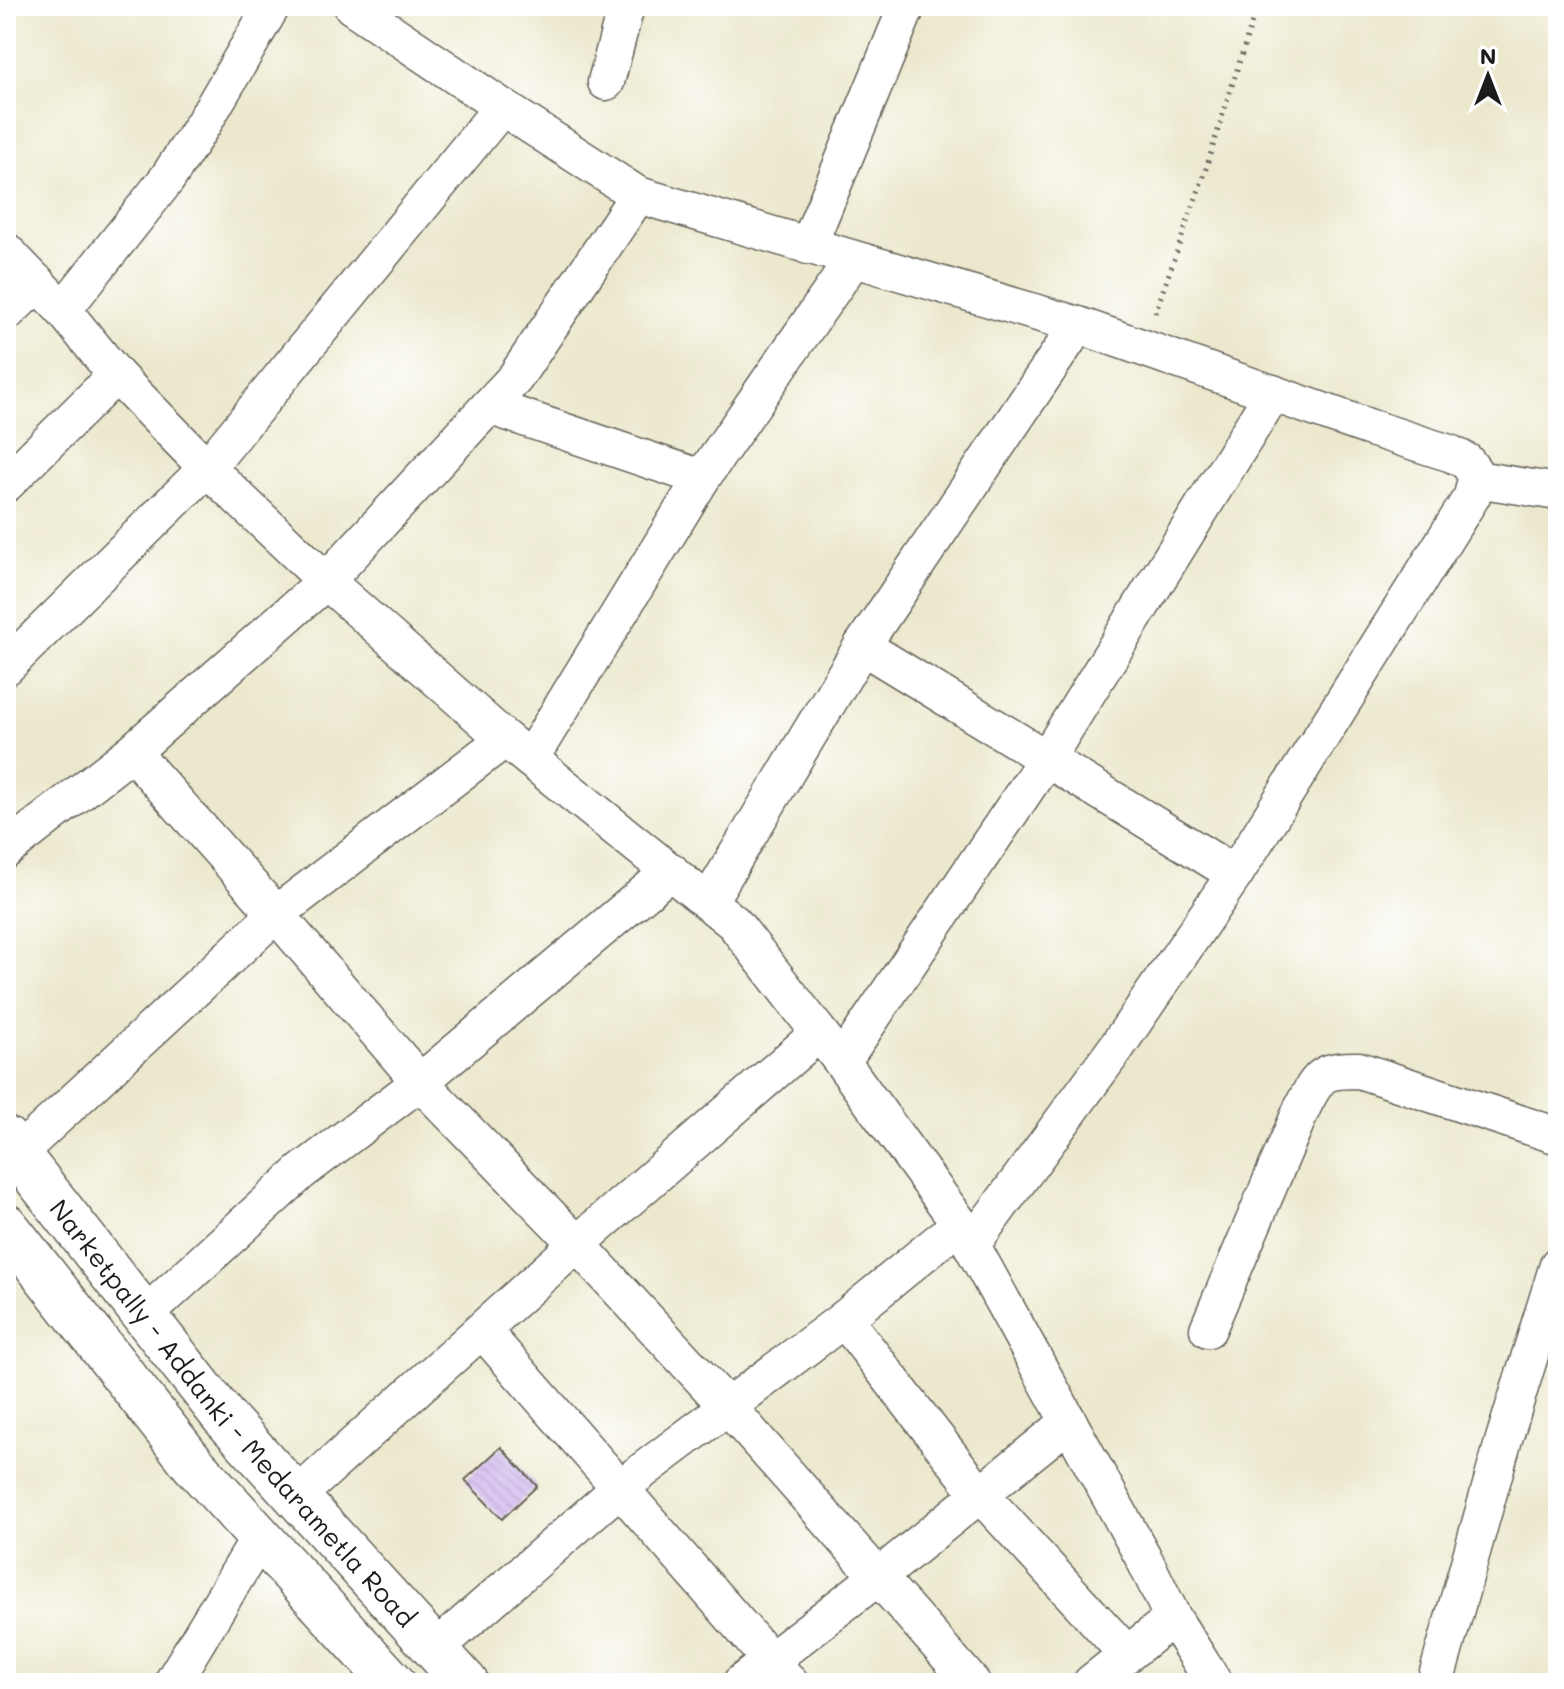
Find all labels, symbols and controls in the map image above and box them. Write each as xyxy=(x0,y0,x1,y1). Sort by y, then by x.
north arrow xyxy=(1448,36,1528,116)
text: N xyxy=(1480,41,1496,70)
street label: Narketpally - Addanki - Medarametla Road xyxy=(42,1192,424,1634)

